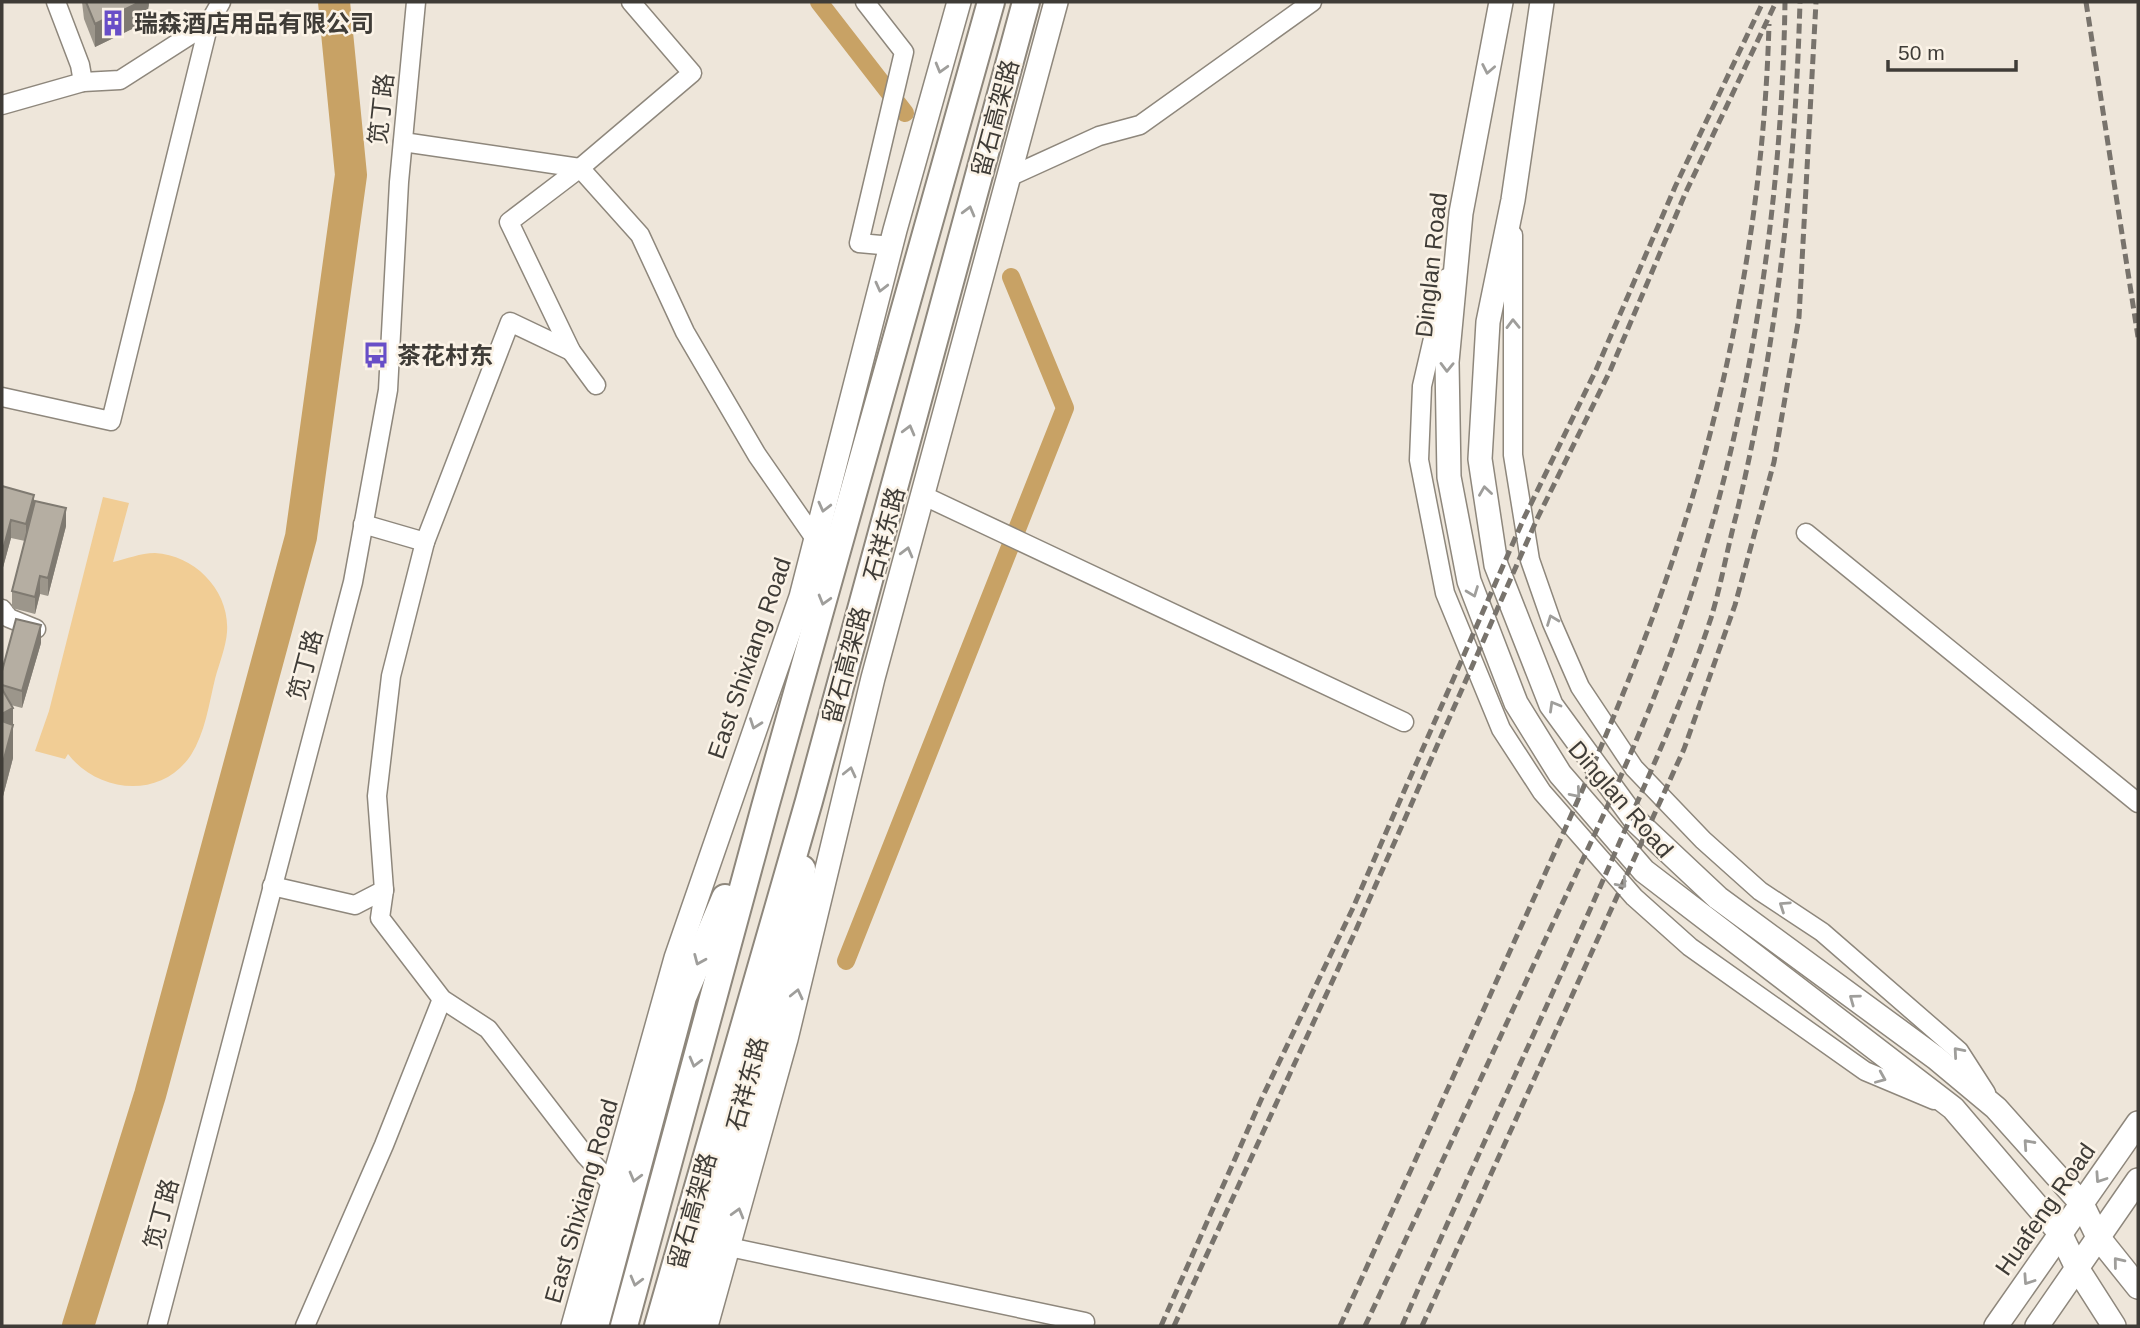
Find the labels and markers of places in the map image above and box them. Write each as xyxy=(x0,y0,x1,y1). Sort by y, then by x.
building icon: 瑞森酒店用品有限公司 xyxy=(98,8,128,38)
place label: 瑞森酒店用品有限公司 xyxy=(134,10,374,37)
bus stop icon: 茶花村东 xyxy=(361,340,391,370)
place label: 茶花村东 xyxy=(397,342,493,369)

